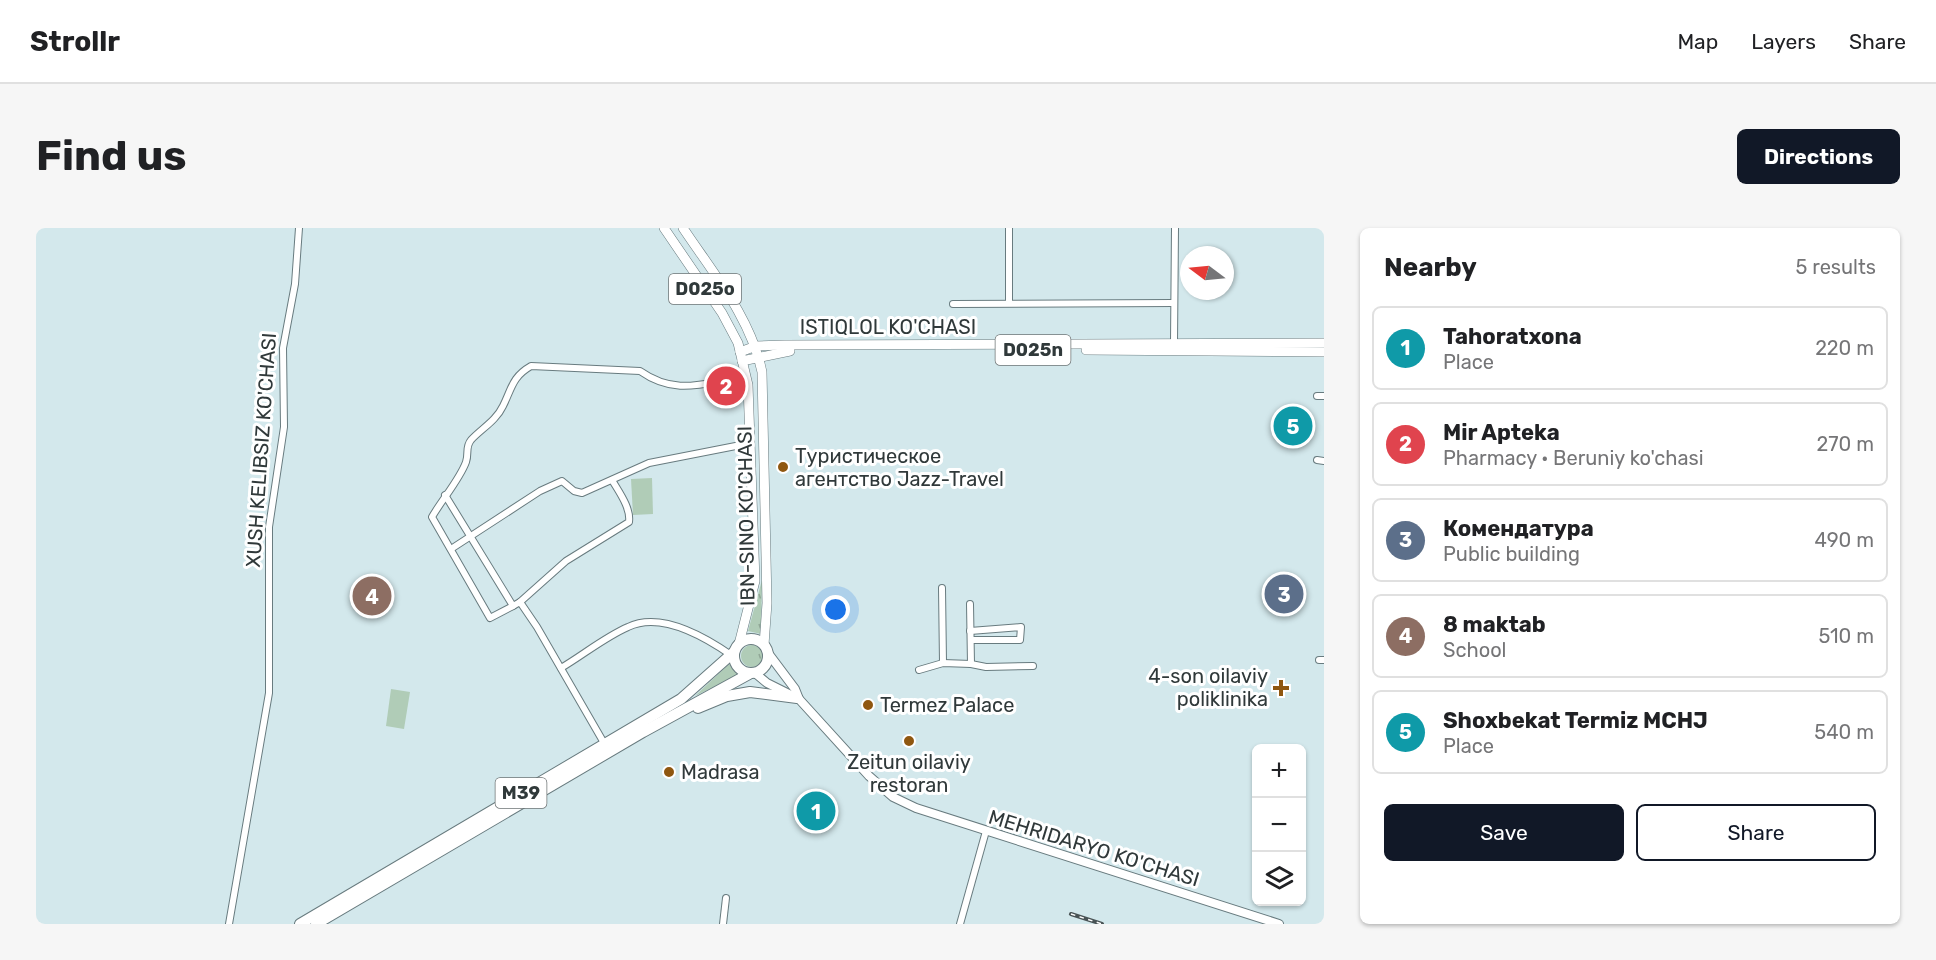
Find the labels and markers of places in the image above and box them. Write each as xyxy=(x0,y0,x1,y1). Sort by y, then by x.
pin: 2 xyxy=(706,364,746,408)
pin: 5 xyxy=(1274,404,1312,448)
place label: Туристическое агентство Jazz-Travel xyxy=(795,444,1004,491)
marker: Туристическое агентство Jazz-Travel xyxy=(776,460,790,474)
pin: 3 xyxy=(1264,572,1304,616)
pin: 4 xyxy=(352,574,392,619)
place label: 4-son oilaviy poliklinika xyxy=(1148,664,1268,711)
marker: 4-son oilaviy poliklinika xyxy=(1272,679,1290,697)
place label: Termez Palace xyxy=(880,693,1014,717)
marker: Termez Palace xyxy=(861,698,875,712)
marker: Zeitun oilaviy restoran xyxy=(902,734,916,748)
place label: Zeitun oilaviy restoran xyxy=(847,750,971,797)
place label: Madrasa xyxy=(681,760,760,784)
marker: Madrasa xyxy=(662,765,676,779)
pin: 1 xyxy=(796,788,836,834)

